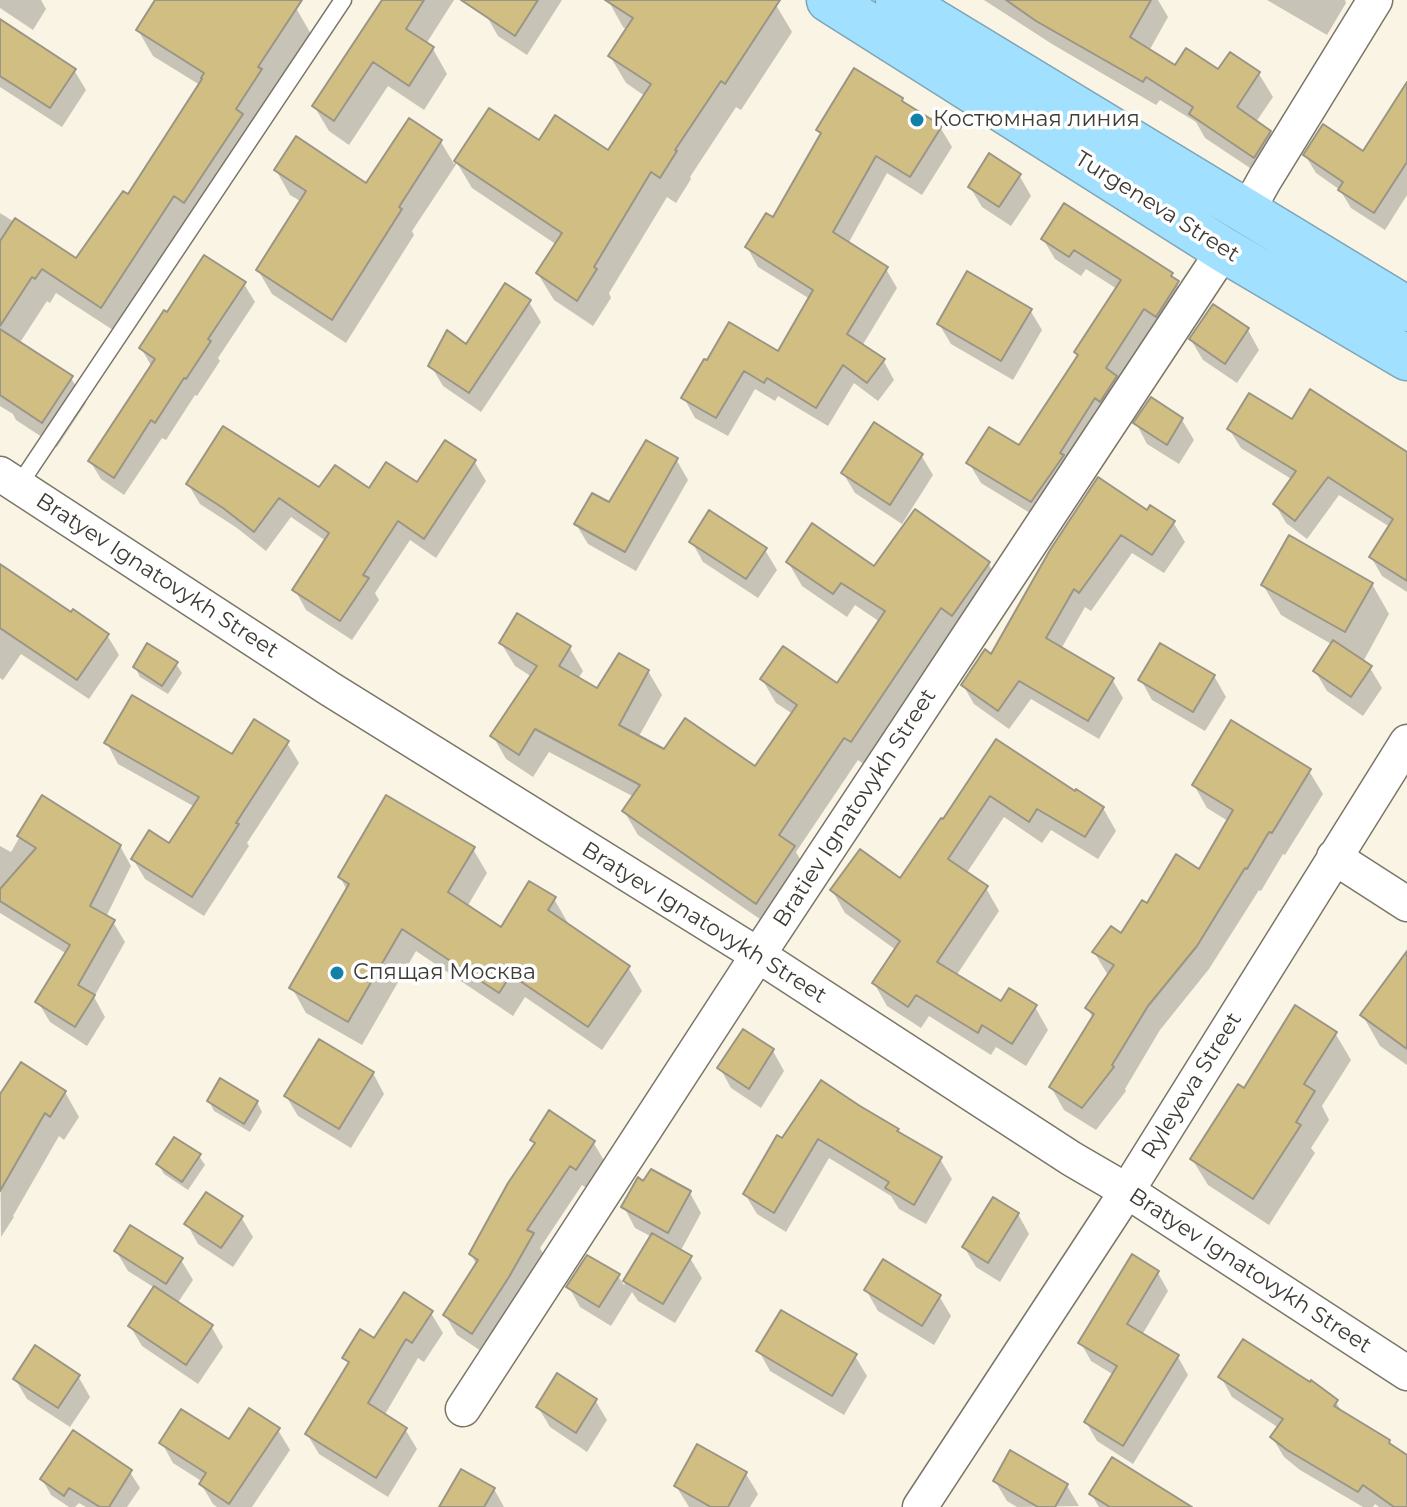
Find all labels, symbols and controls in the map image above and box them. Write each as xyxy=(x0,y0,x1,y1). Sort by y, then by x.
place label: Костюмная линия xyxy=(933,107,1140,133)
marker: Костюмная линия xyxy=(908,111,926,129)
street label: Turgeneva Street xyxy=(1070,146,1244,268)
street label: Bratyev Ignatovykh Street xyxy=(31,488,283,664)
street label: Bratiev Ignatovykh Street xyxy=(768,684,942,932)
street label: Bratyev Ignatovykh Street xyxy=(577,837,831,1009)
place label: Спящая Москва xyxy=(353,960,536,986)
marker: Спящая Москва xyxy=(328,964,346,982)
street label: Ryleyeva Street xyxy=(1136,1008,1248,1164)
street label: Bratyev Ignatovykh Street xyxy=(1124,1183,1376,1359)

